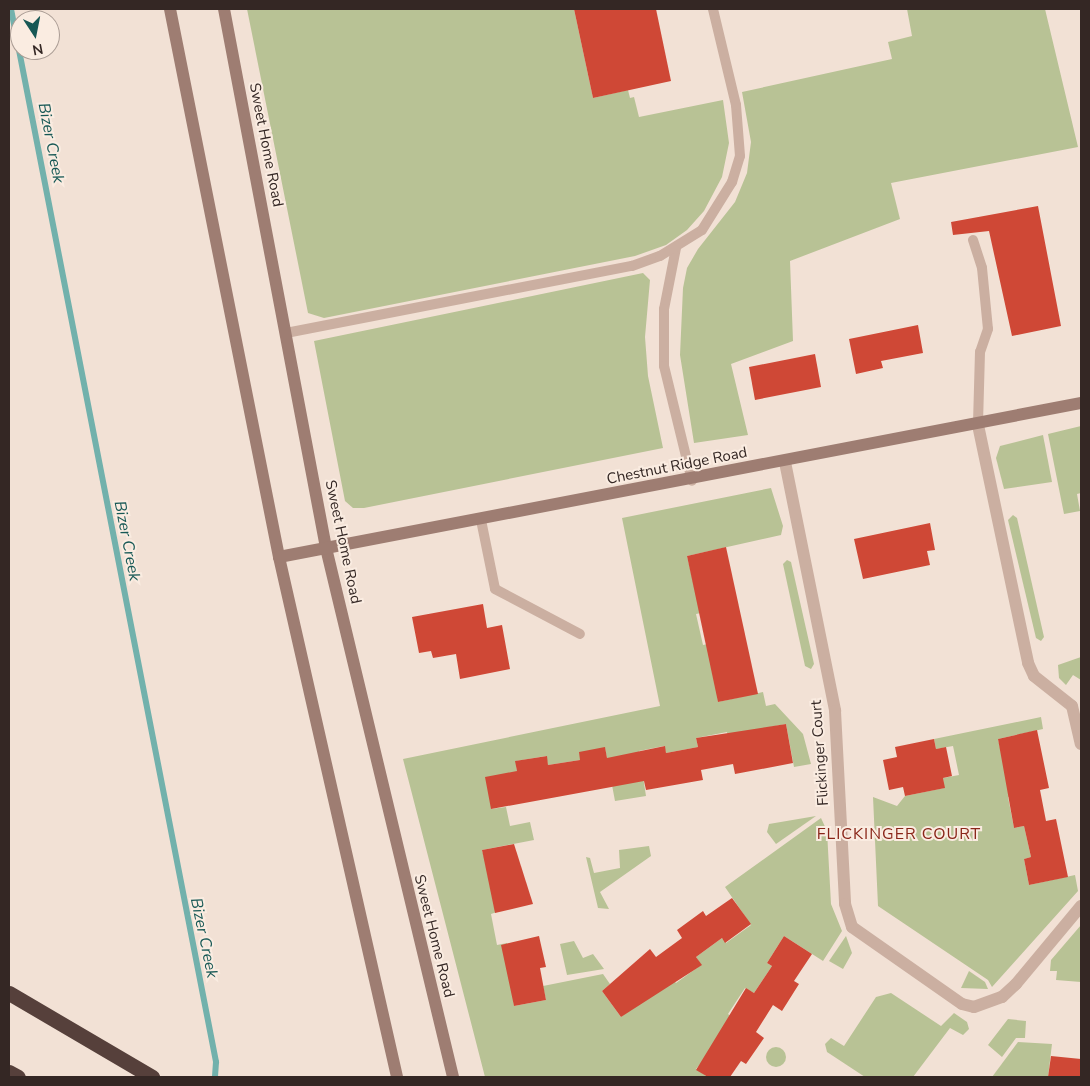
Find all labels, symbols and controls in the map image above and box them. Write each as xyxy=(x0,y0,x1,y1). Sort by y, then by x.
north arrow xyxy=(10,10,60,60)
text: N xyxy=(31,39,45,60)
street label: Sweet Home Road xyxy=(245,81,287,209)
water label: Bizer Creek xyxy=(34,101,68,185)
street label: Chestnut Ridge Road xyxy=(605,444,749,488)
street label: Sweet Home Road xyxy=(321,478,365,606)
water label: Bizer Creek xyxy=(110,499,144,583)
street label: Flickinger Court xyxy=(807,700,833,806)
district label: FLICKINGER COURT xyxy=(815,824,983,844)
street label: Sweet Home Road xyxy=(410,873,458,999)
water label: Bizer Creek xyxy=(186,896,222,980)

